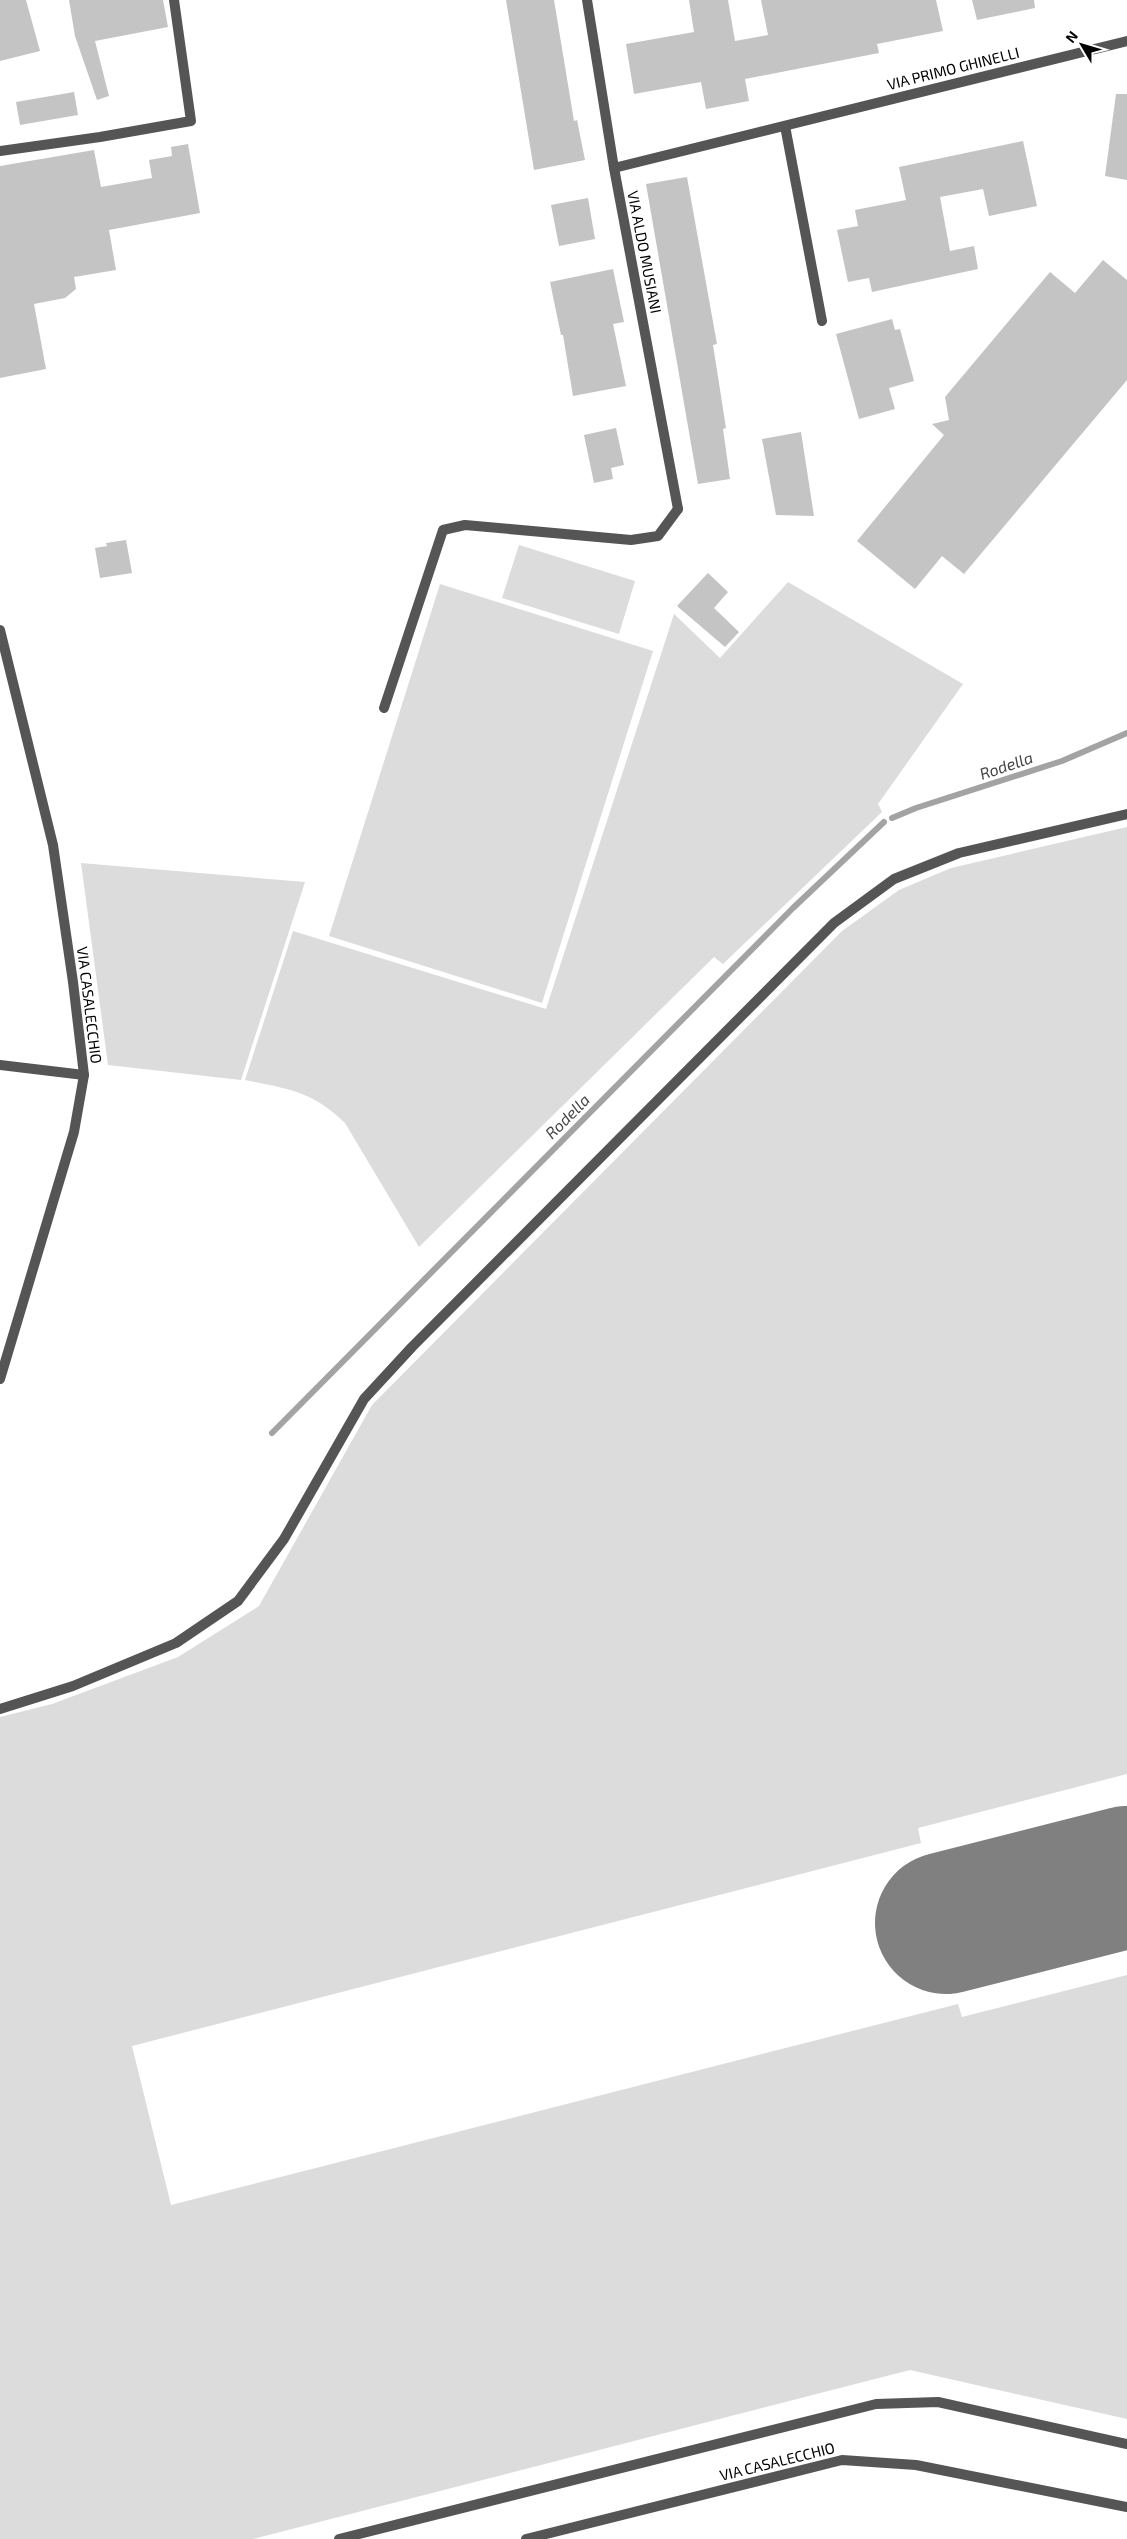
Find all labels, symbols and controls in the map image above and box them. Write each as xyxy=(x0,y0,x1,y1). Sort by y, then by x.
north arrow xyxy=(1057,20,1107,70)
text: N xyxy=(1062,27,1081,46)
street label: VIA PRIMO GHINELLI xyxy=(885,43,1021,93)
street label: VIA ALDO MUSIANI xyxy=(624,189,666,315)
water label: Rodella xyxy=(977,747,1035,783)
street label: VIA CASALECCHIO xyxy=(74,945,106,1065)
water label: Rodella xyxy=(541,1090,593,1142)
street label: VIA CASALECCHIO xyxy=(718,2438,836,2484)

